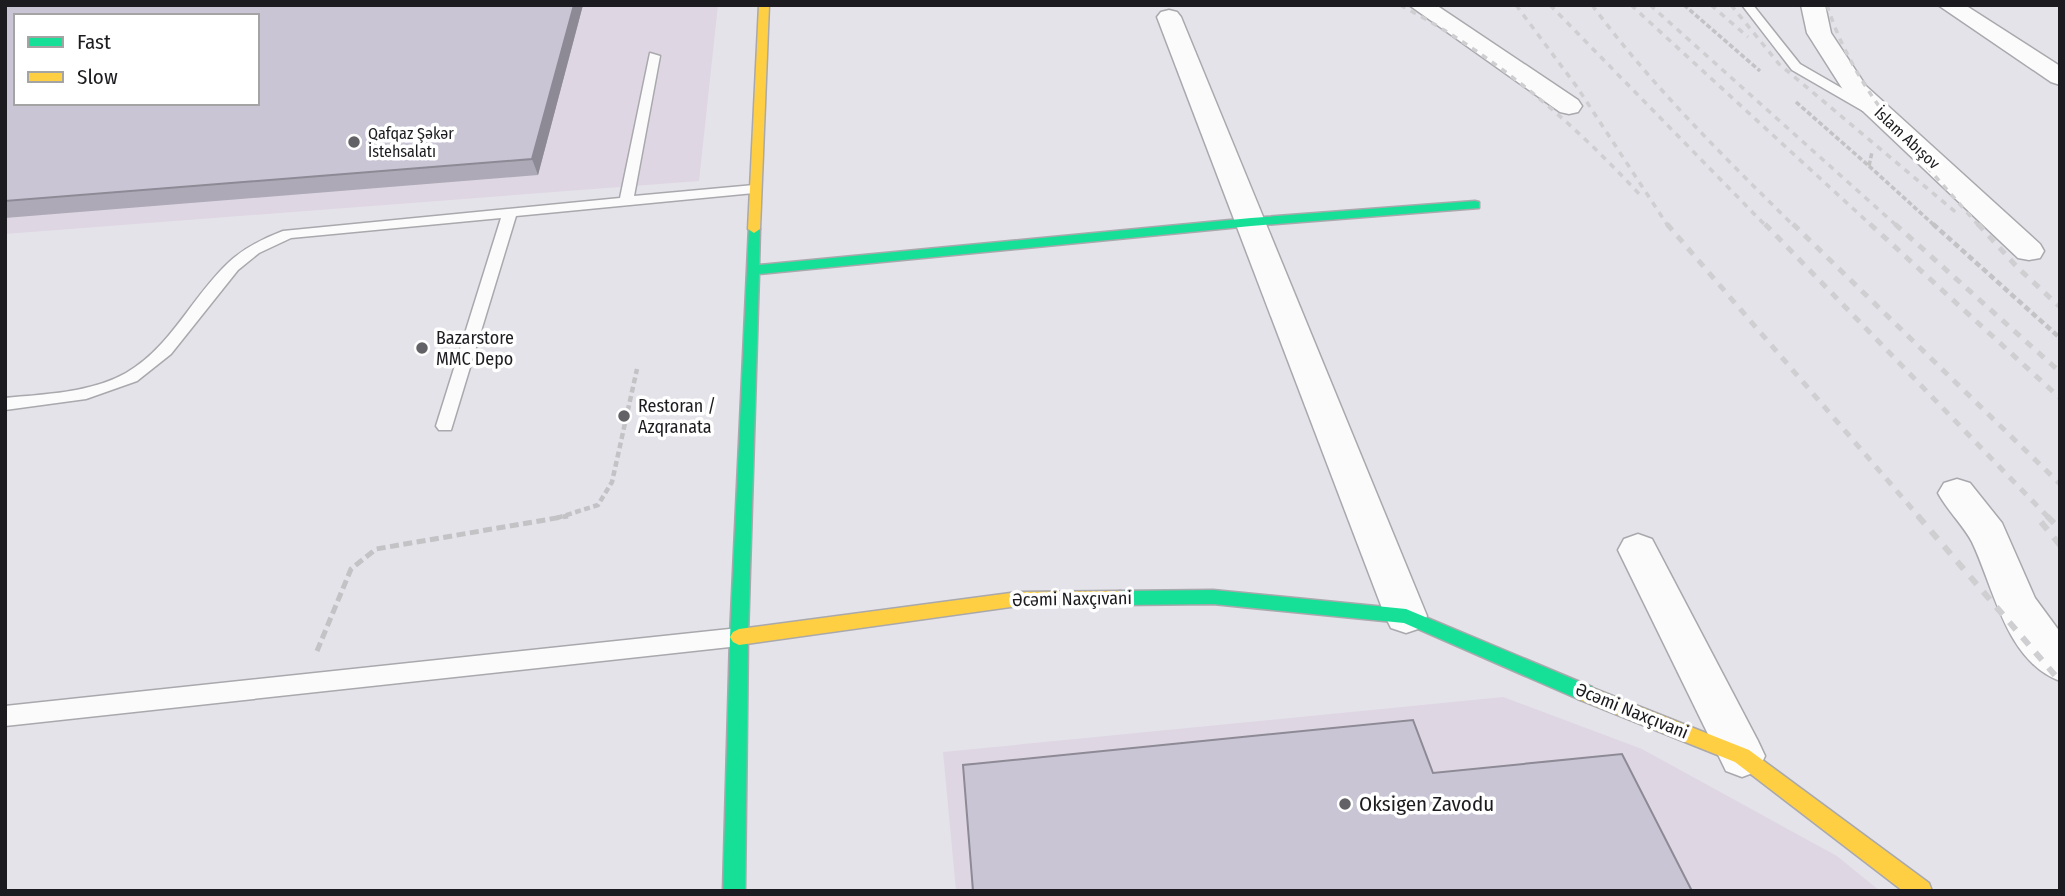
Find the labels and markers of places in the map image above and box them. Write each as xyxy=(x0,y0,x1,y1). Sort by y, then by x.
place label: Qafqaz Şəkər İstehsalatı xyxy=(368,124,454,161)
marker: Qafqaz Şəkər İstehsalatı xyxy=(346,134,362,150)
place label: Bazarstore MMC Depo xyxy=(436,327,514,370)
marker: Bazarstore MMC Depo xyxy=(414,340,430,356)
place label: Restoran / Azqranata xyxy=(638,395,716,438)
marker: Restoran / Azqranata xyxy=(616,408,632,424)
place label: Oksigen Zavodu xyxy=(1359,791,1494,817)
marker: Oksigen Zavodu xyxy=(1337,796,1353,812)

